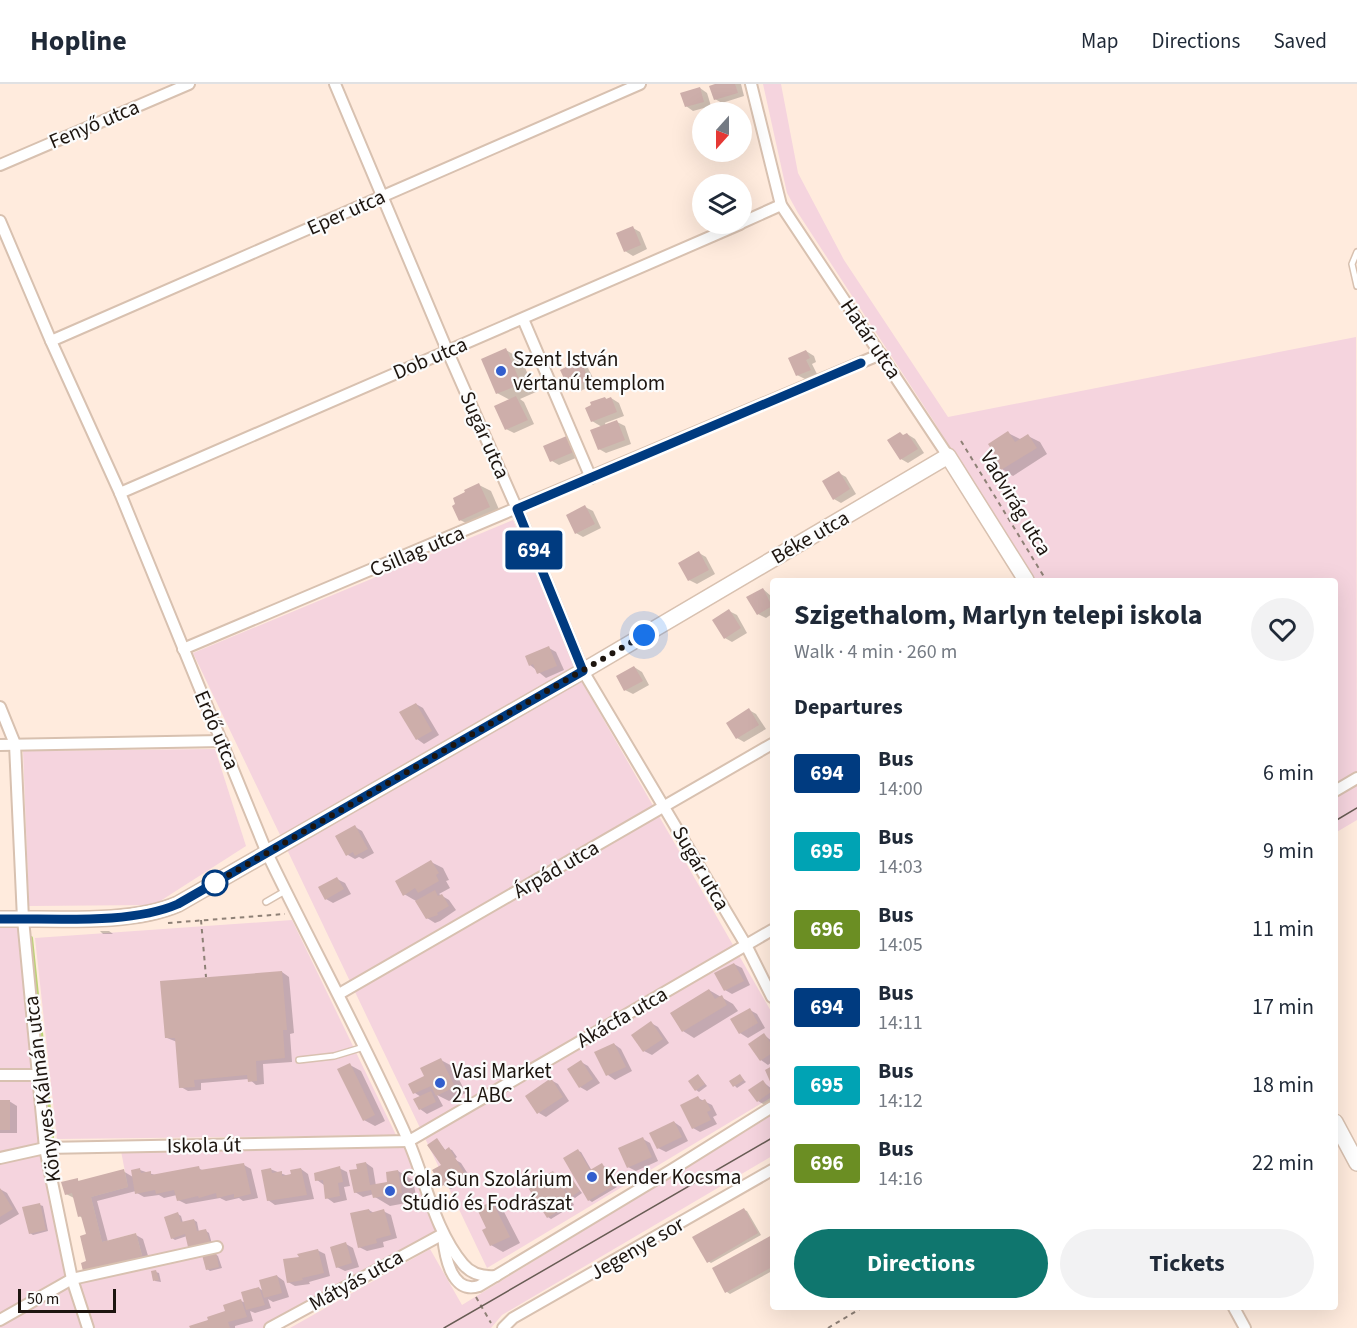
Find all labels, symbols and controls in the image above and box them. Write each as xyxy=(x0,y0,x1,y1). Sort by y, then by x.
text: Hopline xyxy=(30,21,127,61)
text: Map xyxy=(1081,26,1119,56)
text: Directions xyxy=(1152,26,1240,56)
text: Saved xyxy=(1273,26,1327,56)
street label: Fenyő utca xyxy=(44,92,144,156)
north arrow xyxy=(692,102,752,162)
map controls xyxy=(692,102,752,234)
button: layers xyxy=(692,174,752,234)
street label: Eper utca xyxy=(302,181,390,243)
street label: Határ utca xyxy=(833,293,909,385)
street label: Dob utca xyxy=(388,329,472,387)
place label: Szent István vértanú templom xyxy=(513,344,665,398)
marker: Szent István vértanú templom xyxy=(494,364,508,378)
street label: Sugár utca xyxy=(452,386,518,484)
street label: Vadvirág utca xyxy=(973,445,1059,561)
street label: Béke utca xyxy=(765,503,855,571)
street label: Csillag utca xyxy=(365,518,469,584)
line badge: 694 xyxy=(500,530,568,570)
text: 694 xyxy=(517,535,551,565)
text: Szigethalom, Marlyn telepi iskola xyxy=(794,595,1203,635)
button: heart xyxy=(1251,598,1314,661)
your location xyxy=(629,620,659,650)
text: Walk · 4 min · 260 m xyxy=(794,638,957,666)
street label: Erdő utca xyxy=(187,686,247,774)
text: Departures xyxy=(794,691,903,723)
text: Bus xyxy=(878,743,914,775)
text: 6 min xyxy=(1263,757,1314,789)
text: 694 xyxy=(810,758,844,788)
text: 14:00 xyxy=(878,775,923,803)
street label: Sugár utca xyxy=(665,820,737,916)
text: Bus xyxy=(878,821,914,853)
street label: Árpád utca xyxy=(507,832,605,906)
text: 9 min xyxy=(1263,835,1314,867)
text: 695 xyxy=(810,836,844,866)
text: 14:03 xyxy=(878,853,923,881)
unlabelled marker xyxy=(202,870,228,896)
text: Bus xyxy=(878,899,914,931)
text: 11 min xyxy=(1252,913,1314,945)
text: 696 xyxy=(810,914,844,944)
text: 14:05 xyxy=(878,931,923,959)
text: Bus xyxy=(878,977,914,1009)
street label: Akácfa utca xyxy=(571,979,673,1055)
text: 17 min xyxy=(1252,991,1314,1023)
text: 694 xyxy=(810,992,844,1022)
street label: Könyves Kálmán utca xyxy=(16,994,68,1184)
text: 14:11 xyxy=(878,1009,923,1037)
text: Bus xyxy=(878,1055,914,1087)
place label: Vasi Market 21 ABC xyxy=(452,1056,552,1110)
text: 18 min xyxy=(1252,1069,1314,1101)
text: 695 xyxy=(810,1070,844,1100)
marker: Vasi Market 21 ABC xyxy=(433,1076,447,1090)
text: 14:12 xyxy=(878,1087,923,1115)
street label: Iskola út xyxy=(167,1129,241,1161)
text: Bus xyxy=(878,1133,914,1165)
text: 22 min xyxy=(1252,1147,1314,1179)
text: 696 xyxy=(810,1148,844,1178)
place label: Kender Kocsma xyxy=(604,1162,741,1192)
place label: Cola Sun Szolárium Stúdió és Fodrászat xyxy=(402,1164,572,1218)
text: 14:16 xyxy=(878,1165,923,1193)
marker: Kender Kocsma xyxy=(585,1170,599,1184)
marker: Cola Sun Szolárium Stúdió és Fodrászat xyxy=(383,1184,397,1198)
street label: Jegenye sor xyxy=(584,1209,690,1287)
button: Directions xyxy=(794,1229,1048,1298)
button: Tickets xyxy=(1060,1229,1314,1298)
street label: Mátyás utca xyxy=(303,1242,409,1318)
scale bar xyxy=(18,1286,116,1314)
text: 50 m xyxy=(27,1288,59,1310)

